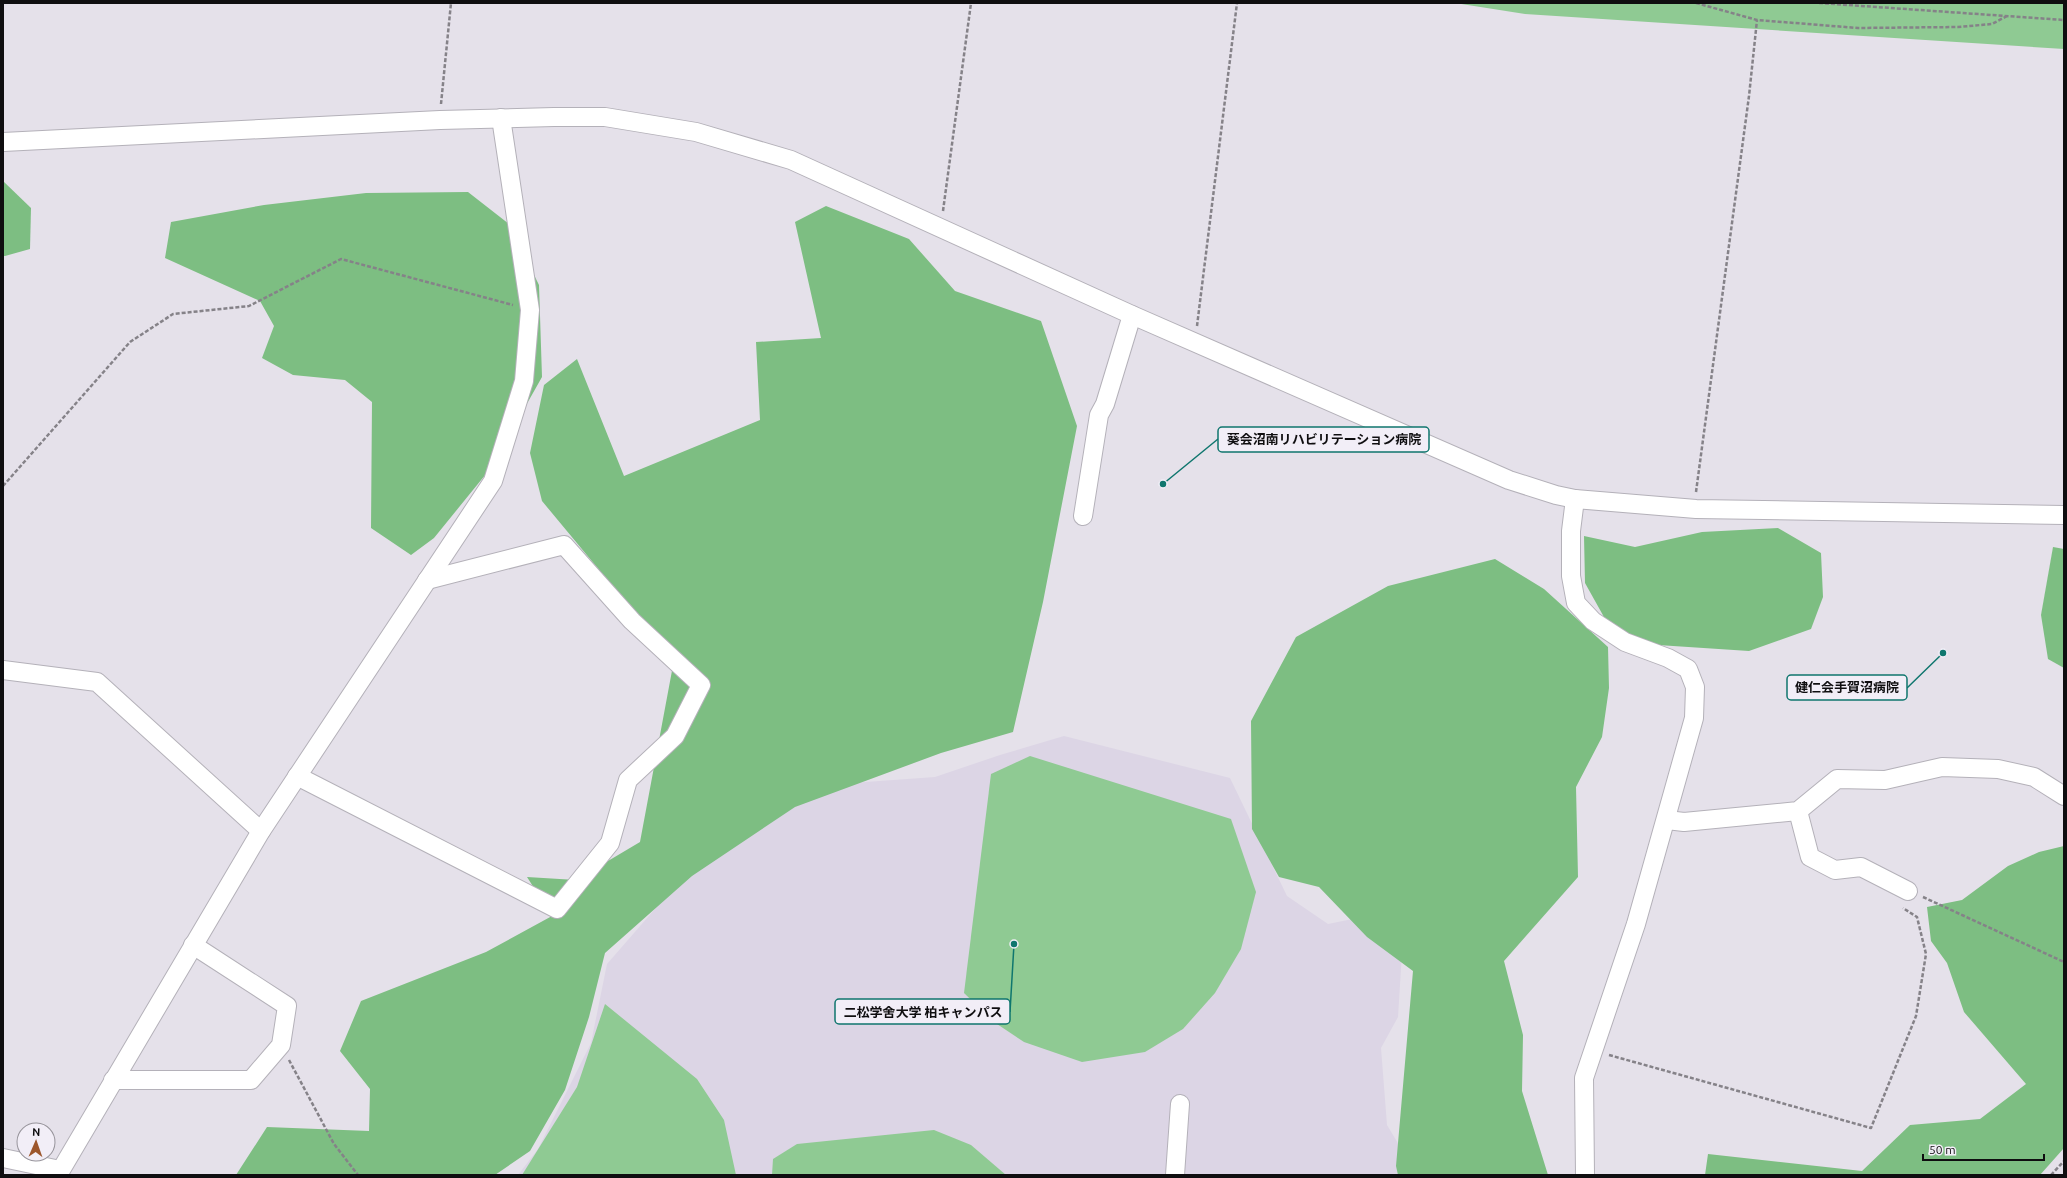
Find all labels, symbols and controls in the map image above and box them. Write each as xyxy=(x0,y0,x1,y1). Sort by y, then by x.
callout: 葵会沼南リハビリテーション病院 xyxy=(1218,427,1429,452)
text: 葵会沼南リハビリテーション病院 xyxy=(1227,432,1421,446)
callout: 健仁会手賀沼病院 xyxy=(1787,675,1907,700)
text: 健仁会手賀沼病院 xyxy=(1795,680,1899,694)
callout: 二松学舍大学 柏キャンパス xyxy=(835,999,1010,1024)
text: 二松学舍大学 柏キャンパス xyxy=(843,1005,1003,1019)
north arrow xyxy=(16,1122,56,1162)
text: N xyxy=(32,1126,41,1138)
scale bar xyxy=(1923,1136,2044,1162)
text: 50 m xyxy=(1929,1143,1956,1156)

